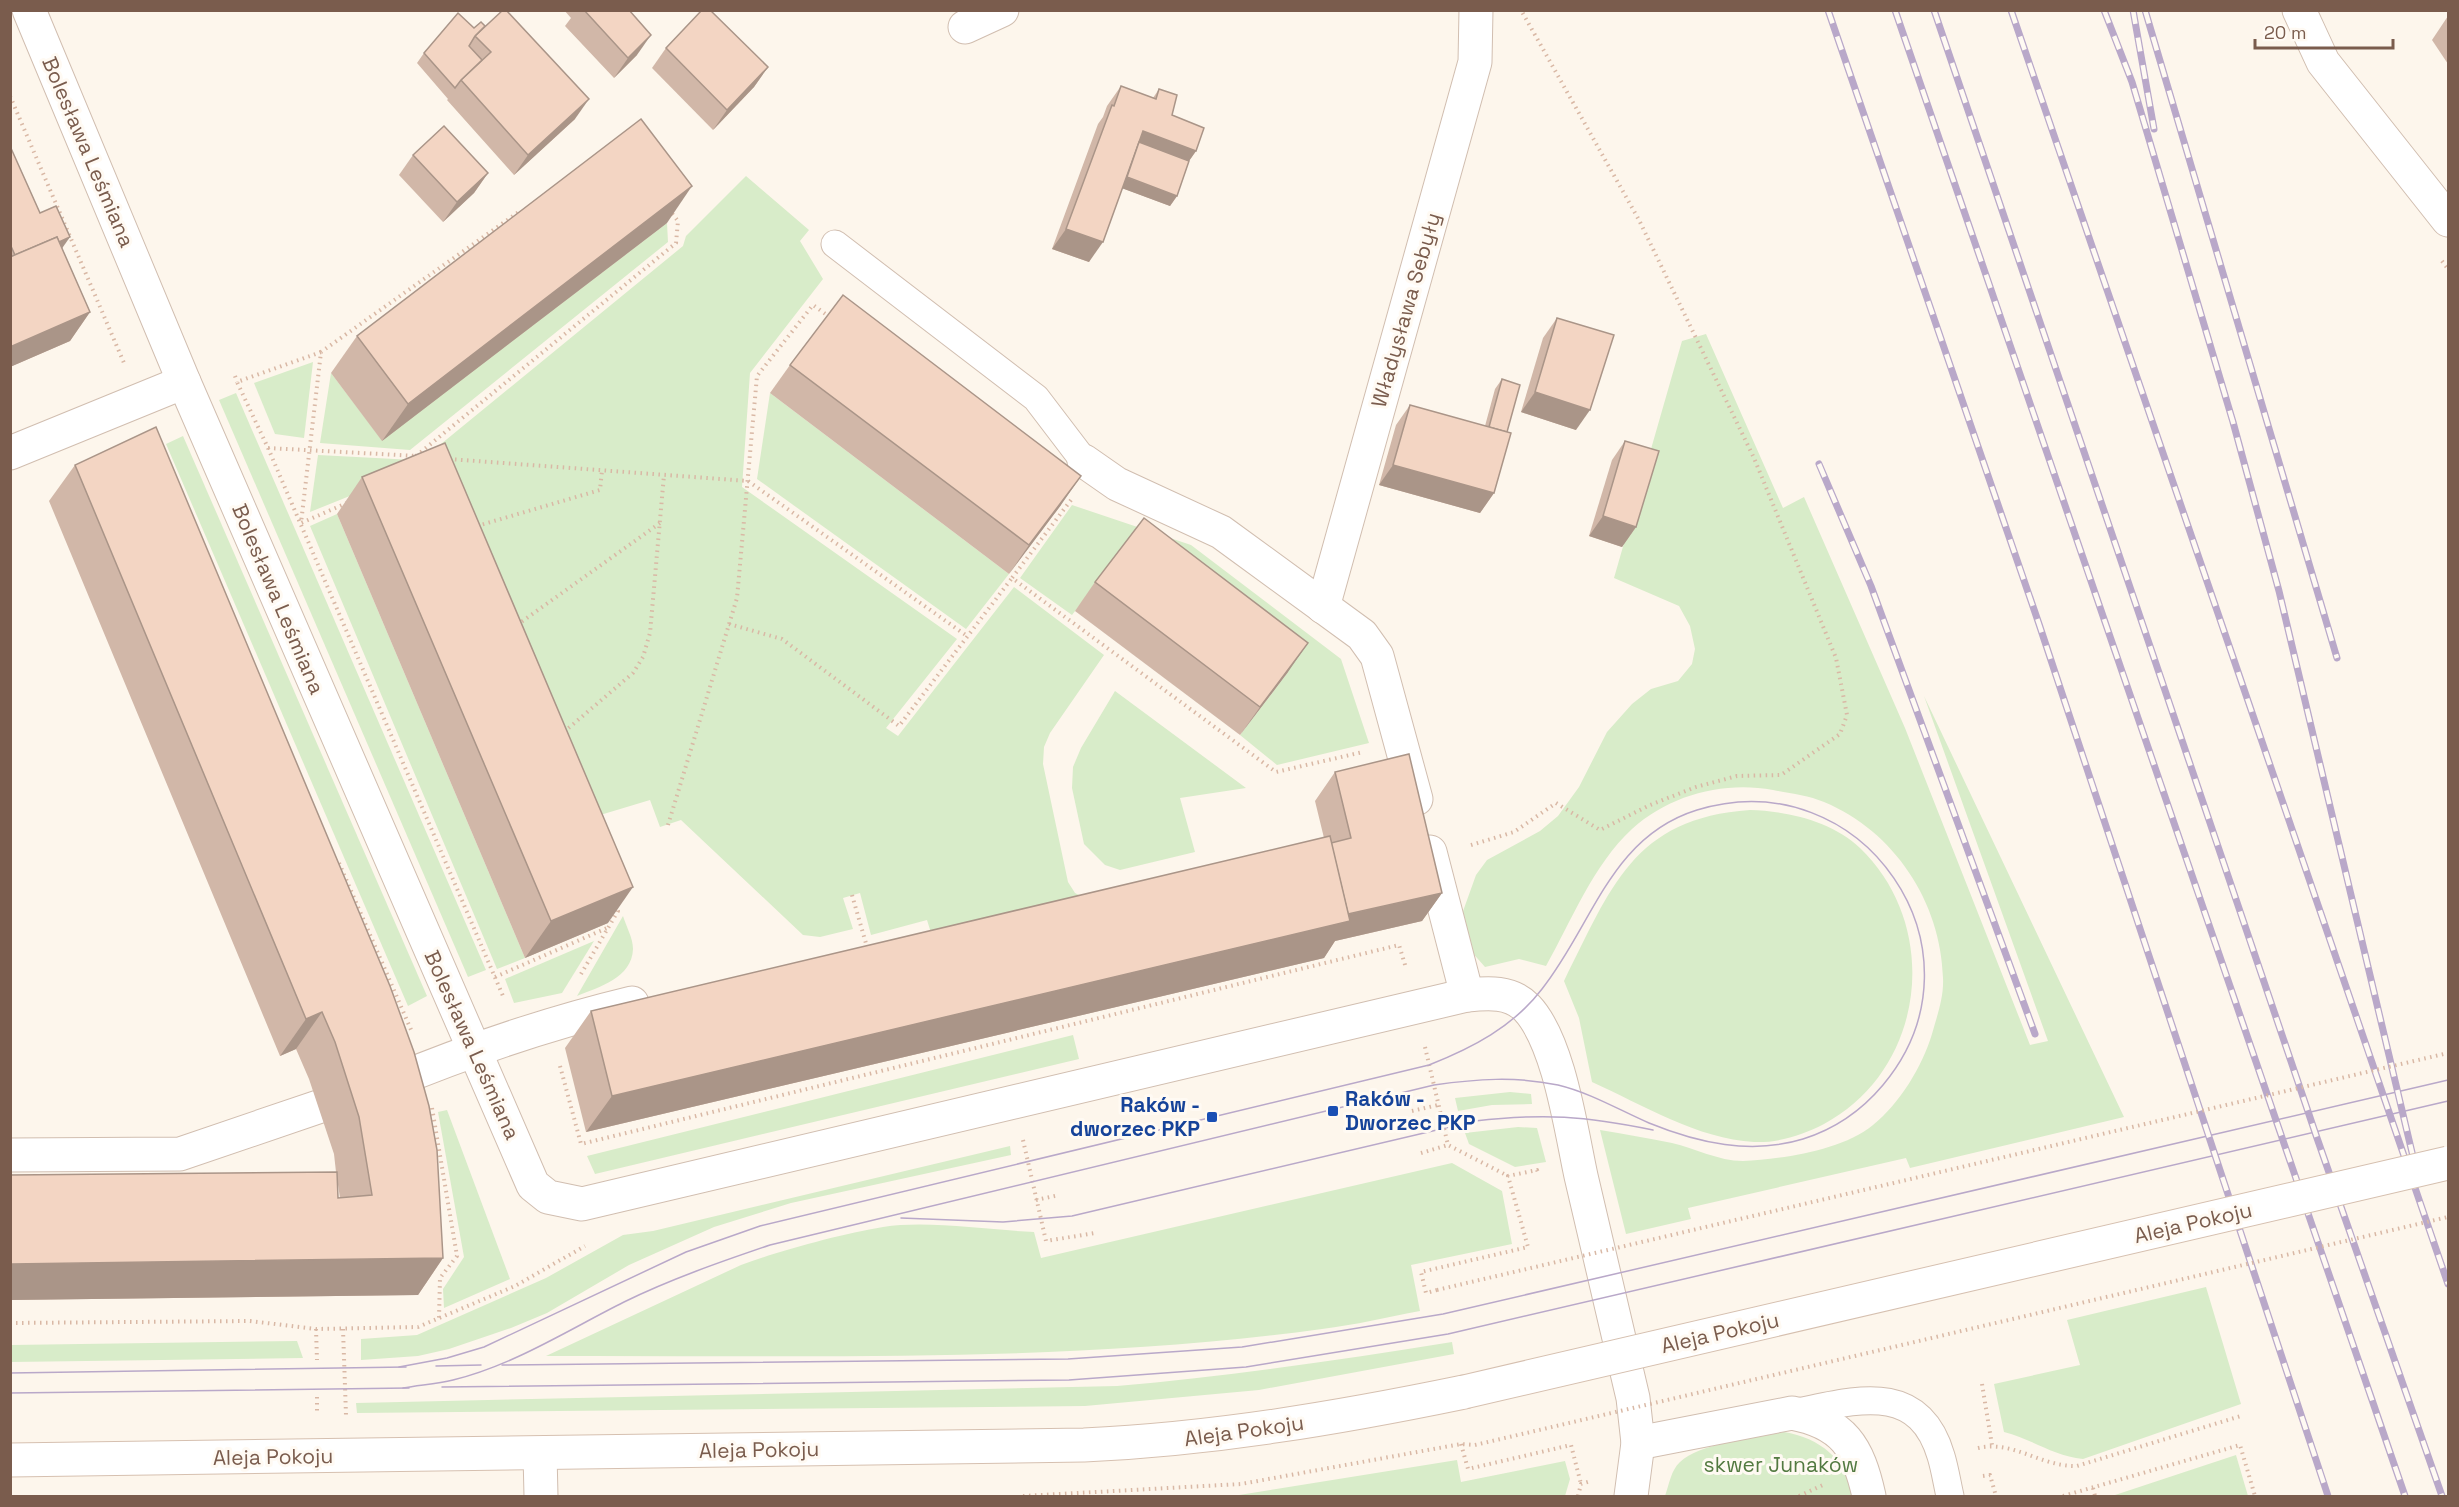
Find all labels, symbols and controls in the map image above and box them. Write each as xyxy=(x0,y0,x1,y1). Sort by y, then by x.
scale bar xyxy=(2255,12,2393,50)
text: 20 m xyxy=(2264,21,2307,44)
street label: Bolesława Leśmiana xyxy=(36,52,141,251)
street label: Władysława Sebyły xyxy=(1365,209,1446,410)
street label: Bolesława Leśmiana xyxy=(226,499,331,698)
street label: Bolesława Leśmiana xyxy=(419,946,526,1144)
place label: Raków - Dworzec PKP xyxy=(1345,1085,1476,1136)
place label: Raków - dworzec PKP xyxy=(1070,1091,1200,1142)
marker: Raków - Dworzec PKP xyxy=(1326,1104,1340,1118)
marker: Raków - dworzec PKP xyxy=(1205,1110,1219,1124)
street label: Aleja Pokoju xyxy=(2131,1196,2255,1249)
street label: Aleja Pokoju xyxy=(1658,1306,1782,1359)
street label: Aleja Pokoju xyxy=(1182,1409,1305,1452)
street label: Aleja Pokoju xyxy=(699,1435,819,1464)
street label: Aleja Pokoju xyxy=(213,1442,333,1471)
park label: skwer Junaków xyxy=(1704,1451,1858,1478)

